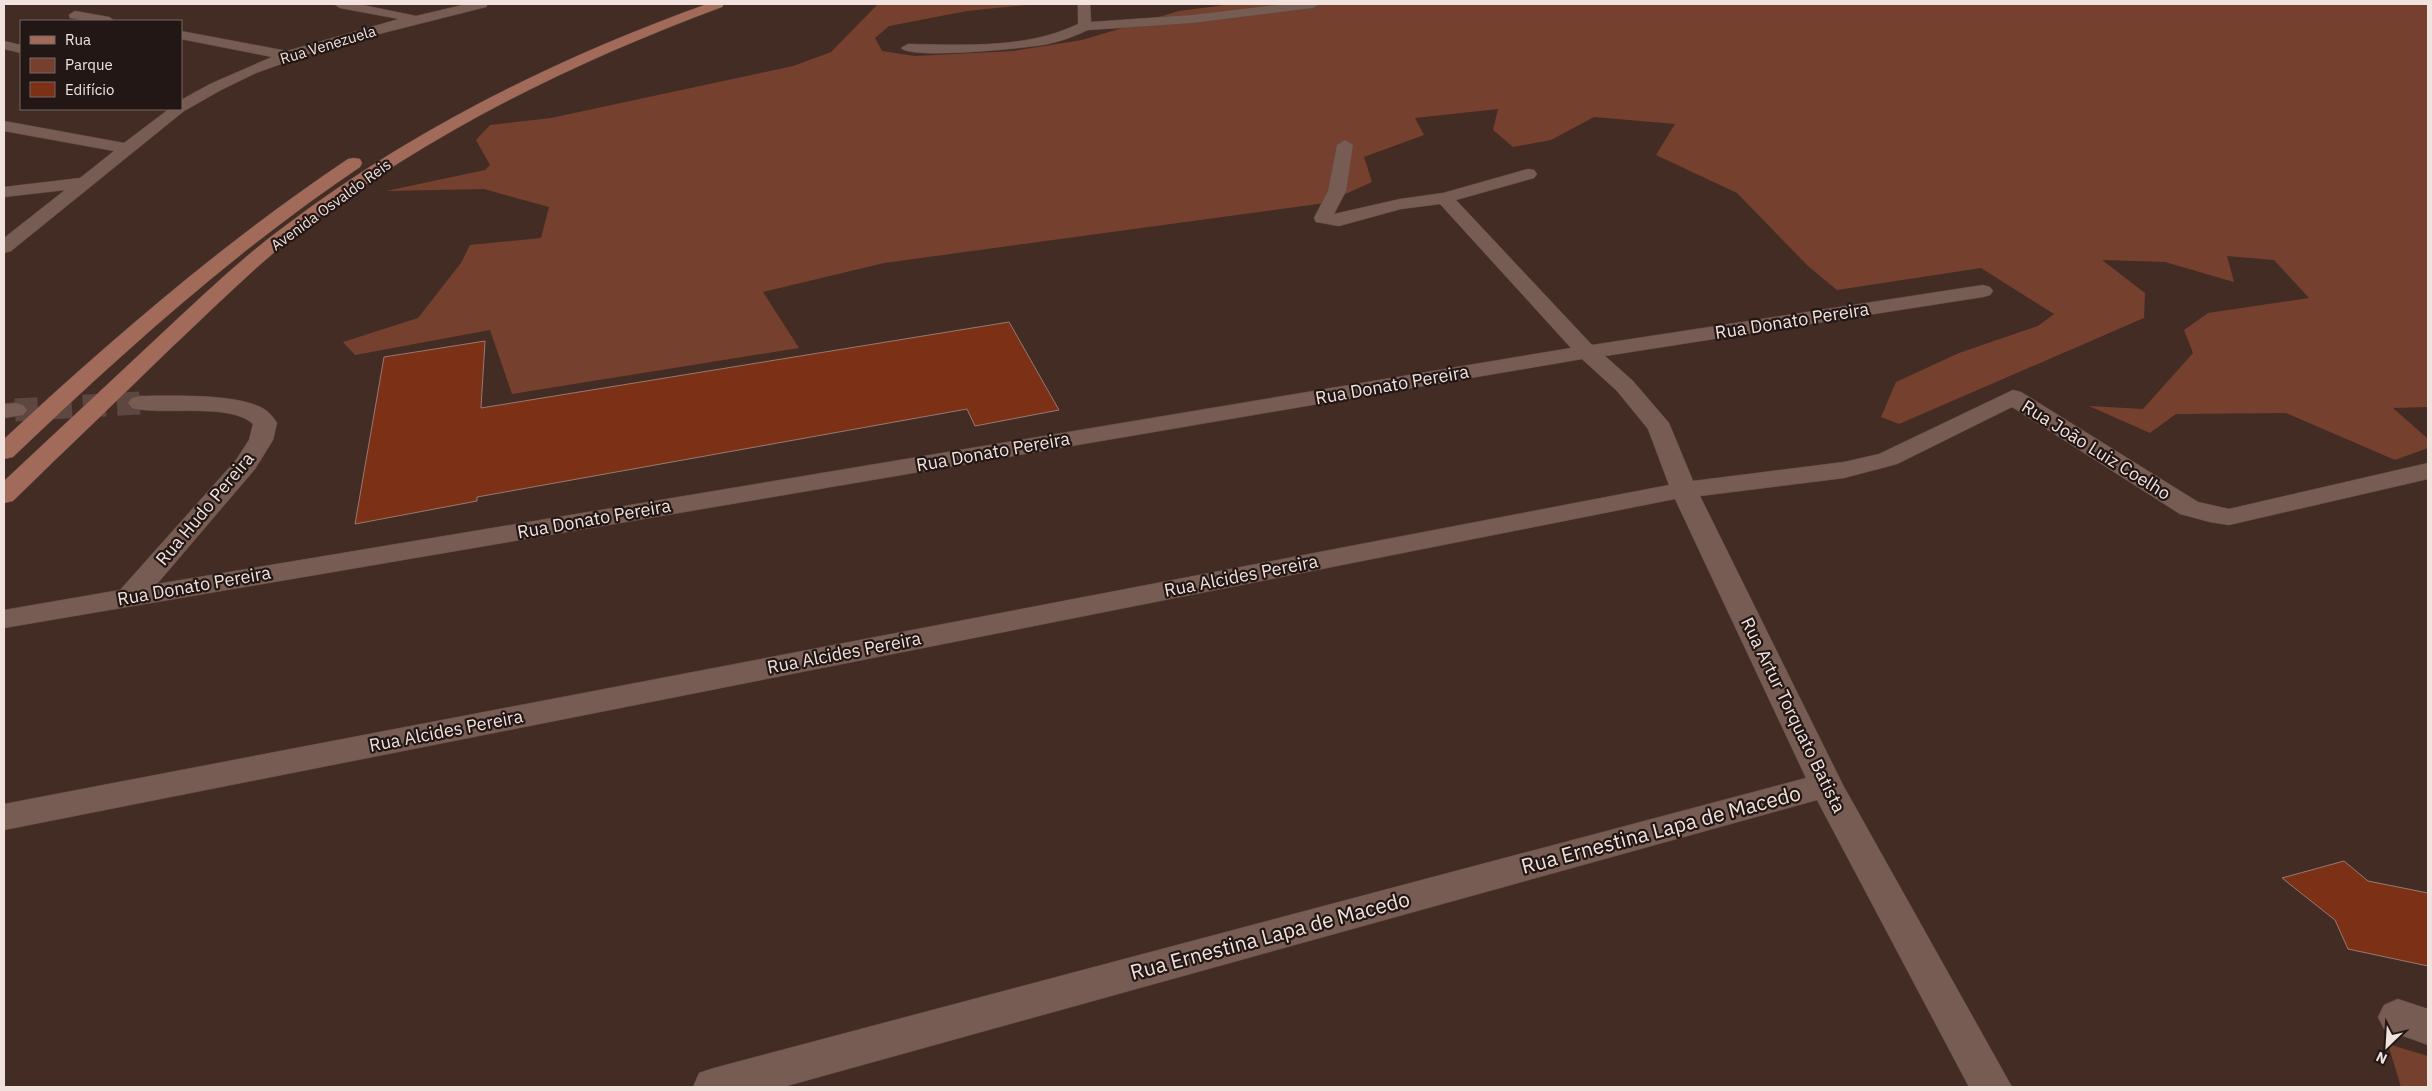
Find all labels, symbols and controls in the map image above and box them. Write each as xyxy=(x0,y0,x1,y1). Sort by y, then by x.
legend xyxy=(20,20,182,110)
street label: Rua Venezuela xyxy=(278,21,378,68)
text: Rua xyxy=(65,30,91,49)
text: Parque xyxy=(65,55,113,74)
text: Edifício xyxy=(65,80,114,99)
street label: Avenida Osvaldo Reis xyxy=(267,155,394,255)
street label: Rua Donato Pereira xyxy=(1713,297,1871,344)
street label: Rua Donato Pereira xyxy=(1313,360,1471,409)
street label: Rua João Luiz Coelho xyxy=(2018,394,2175,505)
street label: Rua Donato Pereira xyxy=(914,427,1072,476)
street label: Rua Hudo Pereira xyxy=(151,447,259,570)
street label: Rua Donato Pereira xyxy=(515,494,673,543)
street label: Rua Alcides Pereira xyxy=(1162,549,1320,602)
street label: Rua Donato Pereira xyxy=(115,561,273,610)
street label: Rua Artur Torquato Batista xyxy=(1736,613,1851,817)
street label: Rua Alcides Pereira xyxy=(765,626,923,679)
street label: Rua Alcides Pereira xyxy=(367,704,525,757)
street label: Rua Ernestina Lapa de Macedo xyxy=(1518,778,1804,880)
street label: Rua Ernestina Lapa de Macedo xyxy=(1127,884,1413,986)
north arrow xyxy=(2362,1021,2412,1071)
text: N xyxy=(2373,1047,2390,1068)

